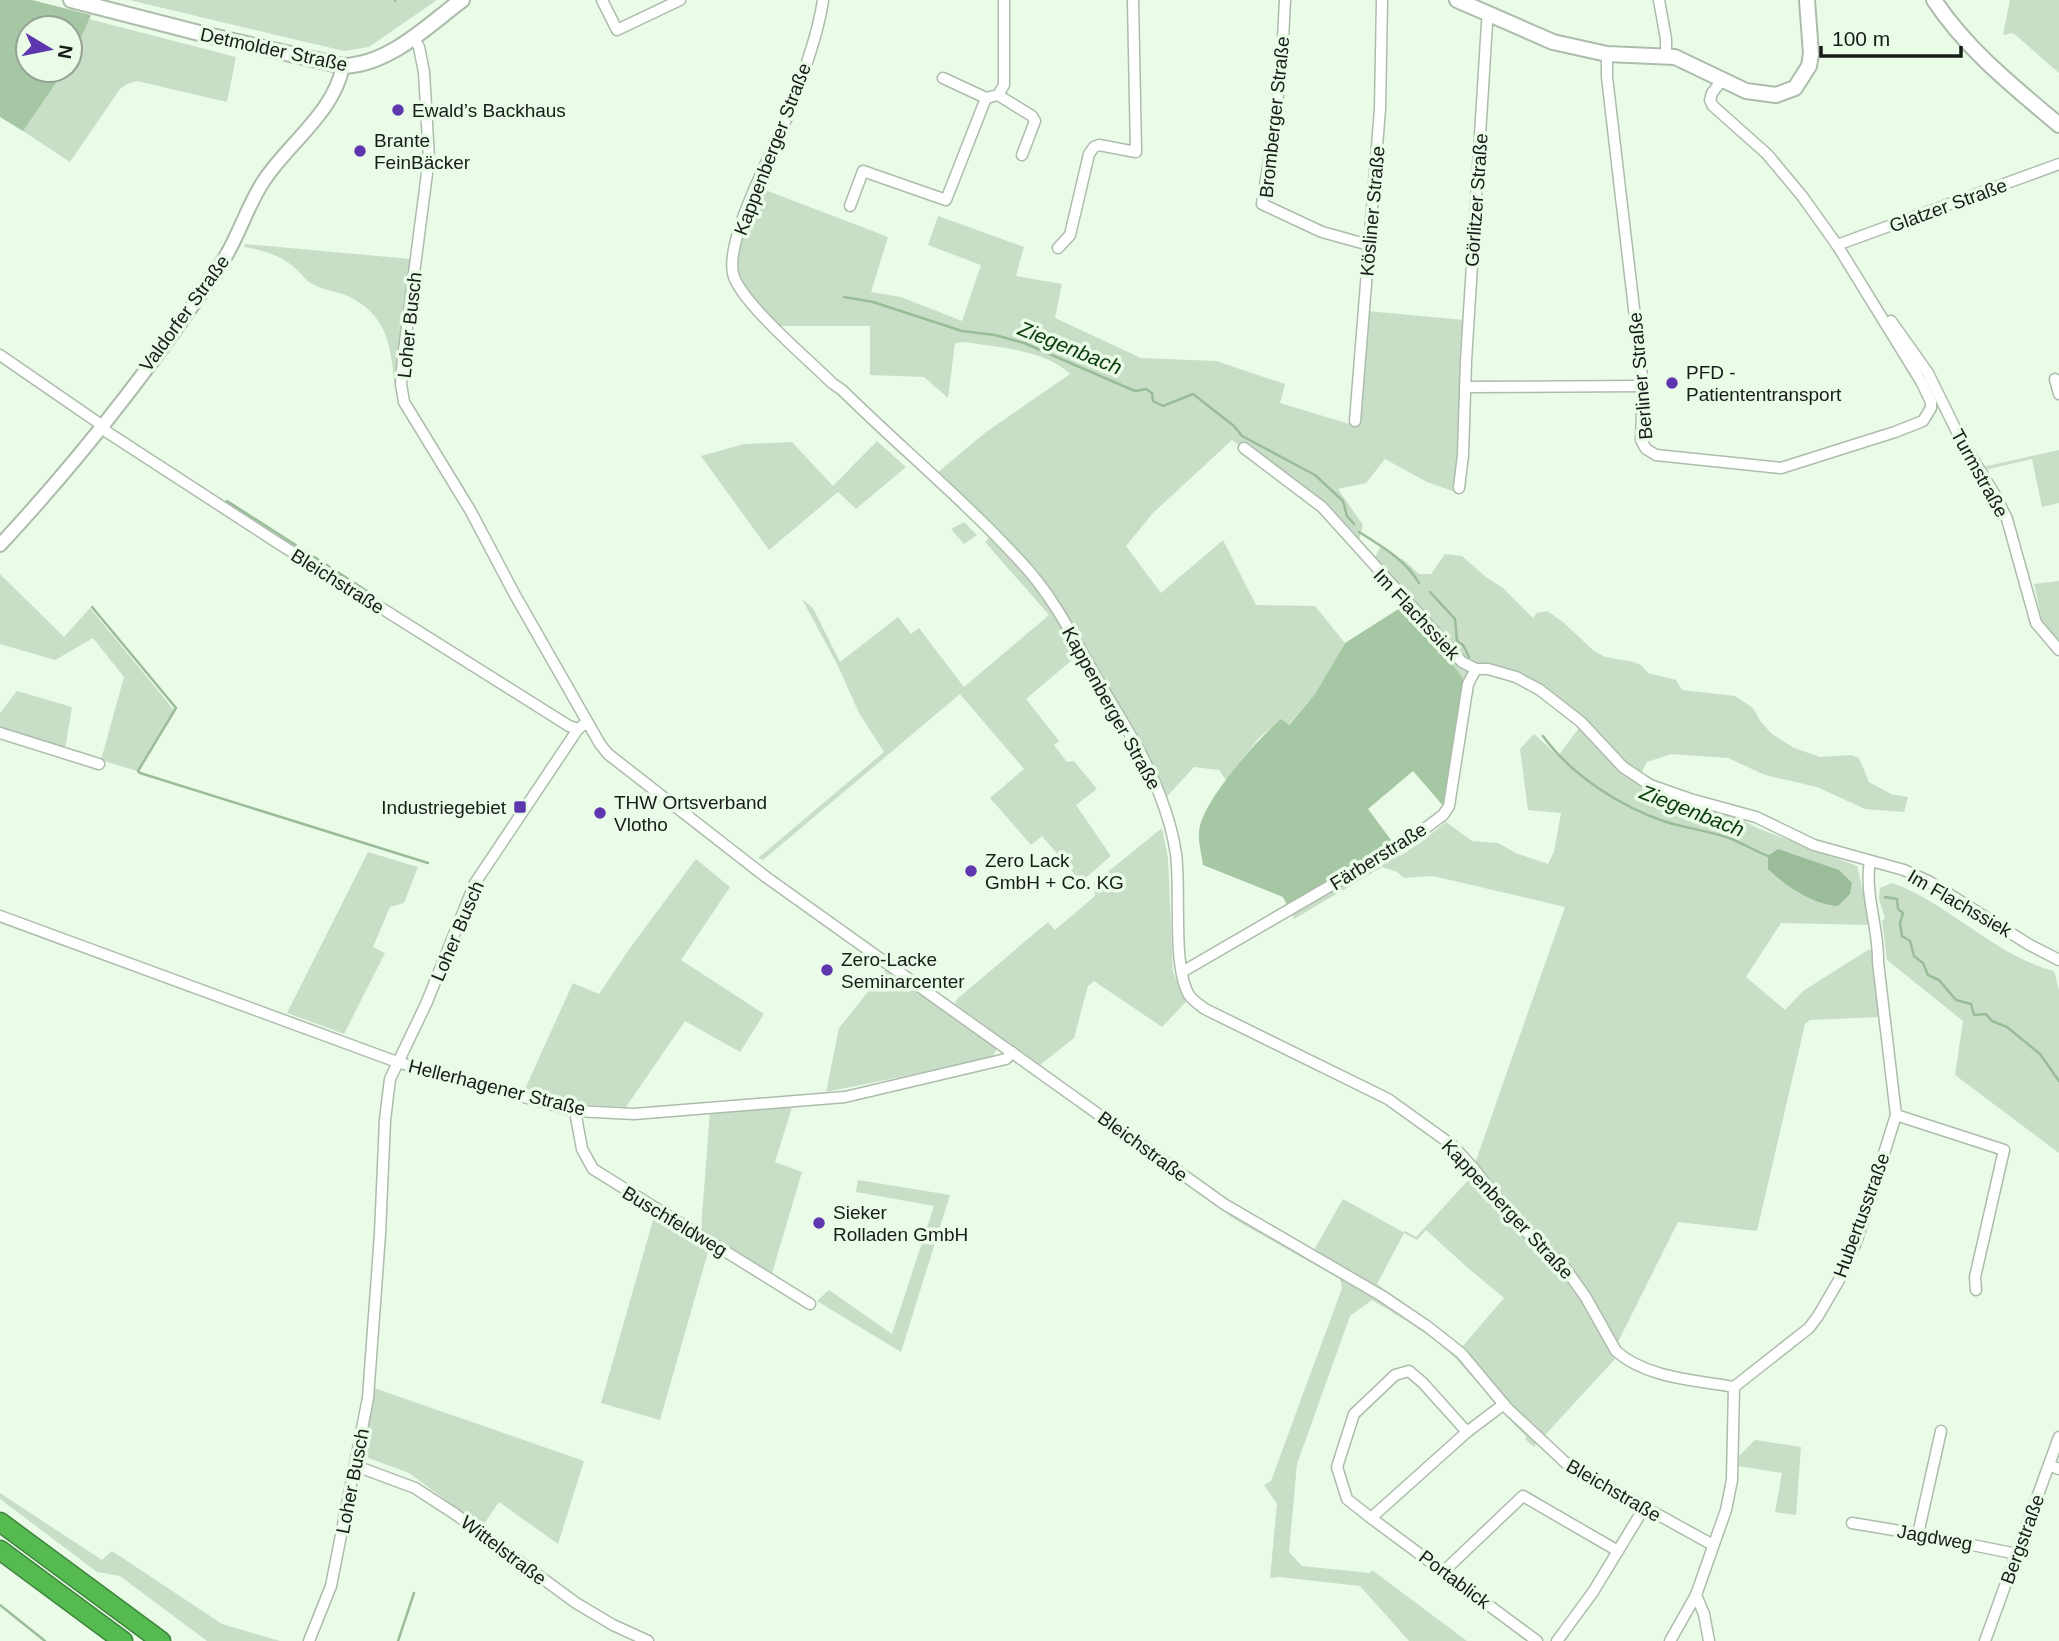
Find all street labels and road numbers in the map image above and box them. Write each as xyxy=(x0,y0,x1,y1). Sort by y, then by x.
street label: Detmolder Straße xyxy=(198,24,349,75)
street label: Bromberger Straße xyxy=(1256,35,1293,199)
street label: Kappenberger Straße xyxy=(730,60,815,238)
street label: Görlitzer Straße xyxy=(1461,132,1492,268)
street label: Kösliner Straße xyxy=(1356,145,1389,277)
street label: Glatzer Straße xyxy=(1887,174,2010,236)
street label: Valdorfer Straße xyxy=(135,251,233,375)
street label: Loher Busch xyxy=(393,271,426,379)
street label: Berliner Straße xyxy=(1624,311,1657,441)
street label: Turmstraße xyxy=(1947,426,2012,521)
street label: Bleichstraße xyxy=(287,545,388,618)
street label: Im Flachssiek xyxy=(1369,565,1464,664)
street label: Kappenberger Straße xyxy=(1058,623,1165,793)
street label: Färberstraße xyxy=(1326,818,1430,894)
street label: Im Flachssiek xyxy=(1904,865,2016,942)
street label: Loher Busch xyxy=(427,878,488,984)
street label: Hellerhagener Straße xyxy=(406,1055,588,1120)
street label: Bleichstraße xyxy=(1094,1107,1192,1186)
street label: Kappenberger Straße xyxy=(1438,1135,1578,1283)
street label: Hubertusstraße xyxy=(1829,1150,1894,1280)
street label: Buschfeldweg xyxy=(619,1182,731,1261)
street label: Loher Busch xyxy=(332,1427,373,1535)
street label: Bleichstraße xyxy=(1563,1455,1665,1526)
street label: Bergstraße xyxy=(1997,1491,2048,1587)
street label: Wittelstraße xyxy=(457,1512,550,1589)
street label: Jagdweg xyxy=(1896,1521,1974,1554)
street label: Portablick xyxy=(1415,1546,1495,1613)

